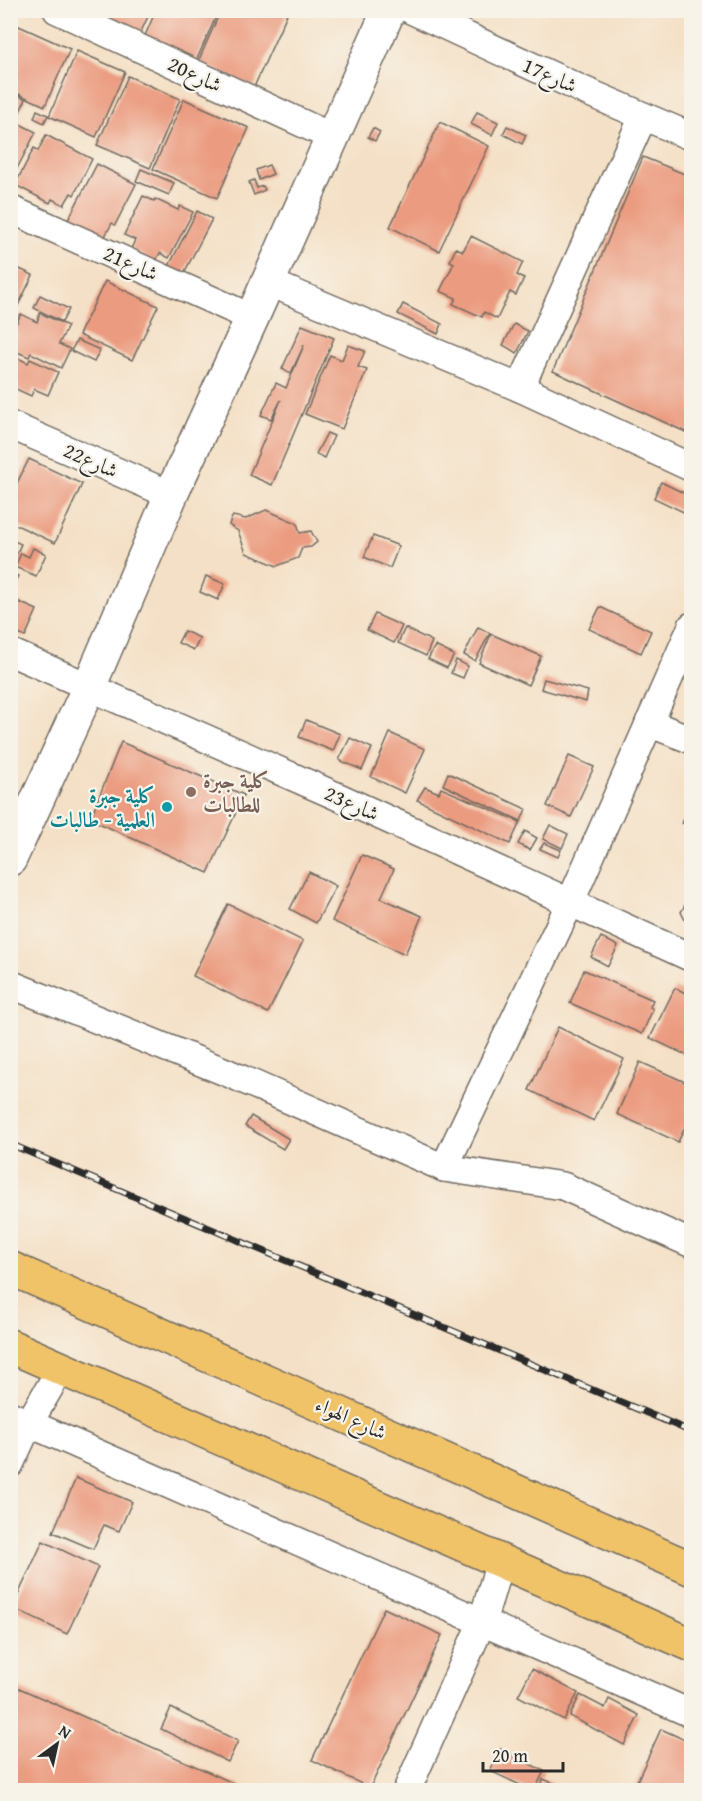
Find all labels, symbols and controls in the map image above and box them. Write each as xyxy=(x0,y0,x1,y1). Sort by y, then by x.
street label: شارع20 xyxy=(161,48,227,103)
street label: شارع17 xyxy=(517,49,582,103)
street label: شارع21 xyxy=(98,237,163,291)
street label: شارع22 xyxy=(58,434,123,488)
place label: كلية جبرة للطالبات xyxy=(203,765,269,820)
street label: شارع23 xyxy=(319,777,384,831)
place label: كلية جبرة العلمية - طالبات xyxy=(50,780,155,835)
marker: كلية جبرة للطالبات xyxy=(184,785,198,799)
marker: كلية جبرة العلمية - طالبات xyxy=(160,800,174,814)
street label: شارع الهواء xyxy=(309,1389,392,1450)
north arrow xyxy=(27,1714,87,1774)
text: N xyxy=(54,1718,76,1745)
scale bar xyxy=(483,1735,562,1773)
text: 20 m xyxy=(492,1742,528,1769)

